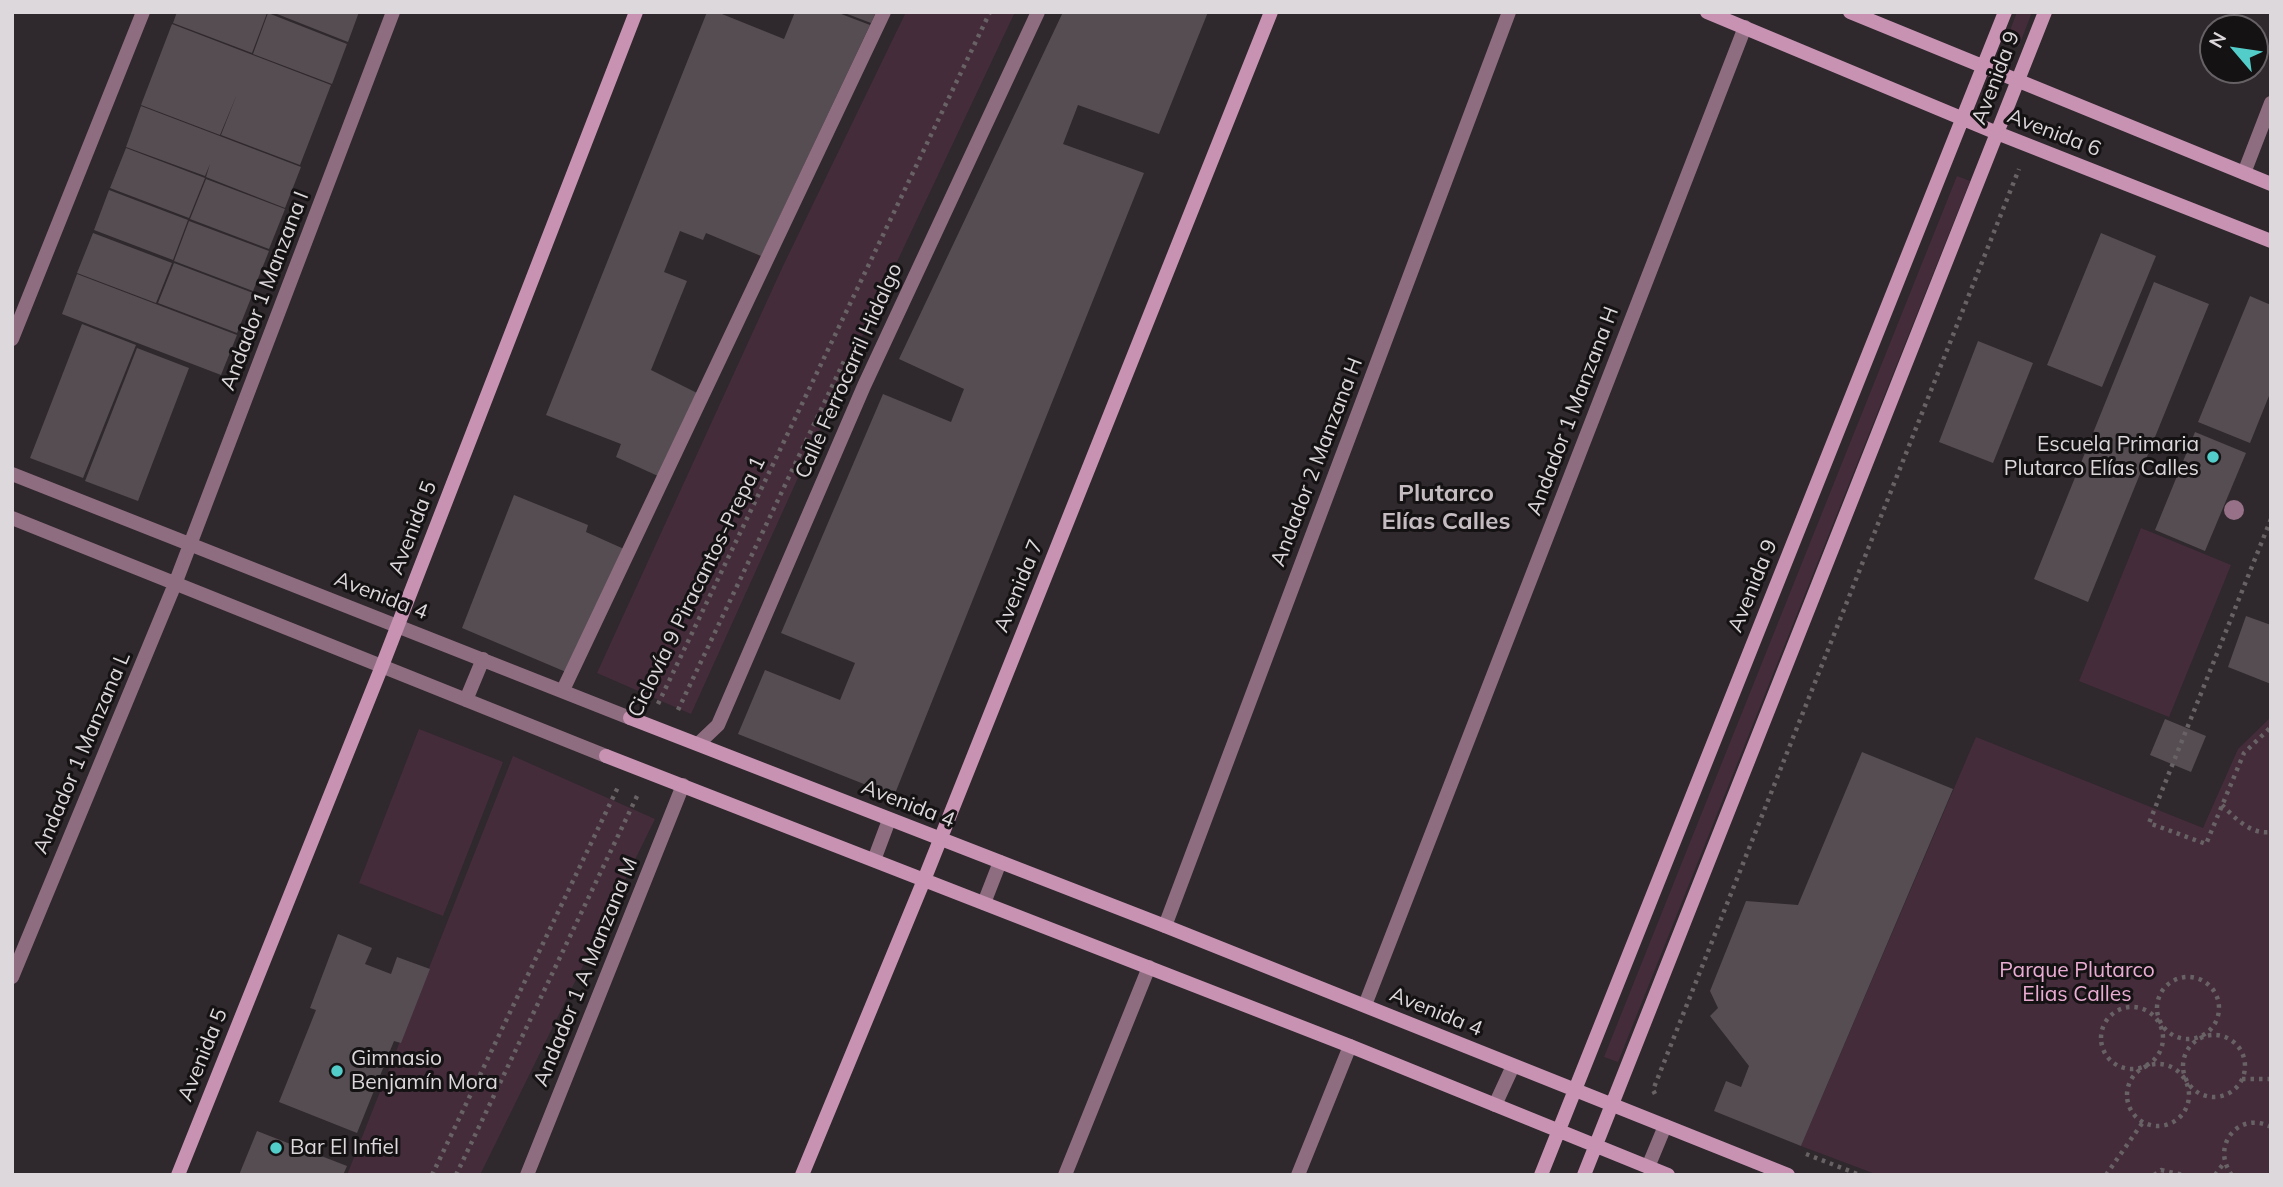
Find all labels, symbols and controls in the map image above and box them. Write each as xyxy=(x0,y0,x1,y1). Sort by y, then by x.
north arrow xyxy=(2199,14,2269,84)
street label: Avenida 9 xyxy=(1967,28,2025,128)
text: N xyxy=(2203,28,2231,52)
street label: Avenida 6 xyxy=(2004,104,2104,162)
street label: Andador 1 Manzana I xyxy=(215,188,315,394)
street label: Calle Ferrocarril Hidalgo xyxy=(790,259,908,483)
street label: Andador 1 Manzana H xyxy=(1522,303,1624,519)
street label: Andador 2 Manzana H xyxy=(1266,354,1368,570)
place label: Escuela Primaria Plutarco Elías Calles xyxy=(2004,432,2199,482)
marker: Escuela Primaria Plutarco Elías Calles xyxy=(2205,449,2221,465)
street label: Ciclovía 9 Piracantos-Prepa 1 xyxy=(623,452,771,722)
street label: Avenida 5 xyxy=(384,478,442,578)
district label: Plutarco Elías Calles xyxy=(1382,480,1510,536)
street label: Avenida 7 xyxy=(989,536,1049,636)
street label: Avenida 9 xyxy=(1723,536,1783,636)
street label: Avenida 4 xyxy=(331,567,431,625)
street label: Andador 1 Manzana L xyxy=(28,648,136,858)
street label: Avenida 4 xyxy=(858,775,958,833)
street label: Andador 1 A Manzana M xyxy=(529,854,643,1090)
park label: Parque Plutarco Elias Calles xyxy=(1999,958,2155,1008)
street label: Avenida 4 xyxy=(1386,982,1486,1042)
street label: Avenida 5 xyxy=(173,1005,233,1105)
place label: Gimnasio Benjamín Mora xyxy=(351,1046,498,1096)
marker: Gimnasio Benjamín Mora xyxy=(329,1063,345,1079)
place label: Bar El Infiel xyxy=(290,1135,399,1161)
marker: Bar El Infiel xyxy=(268,1140,284,1156)

